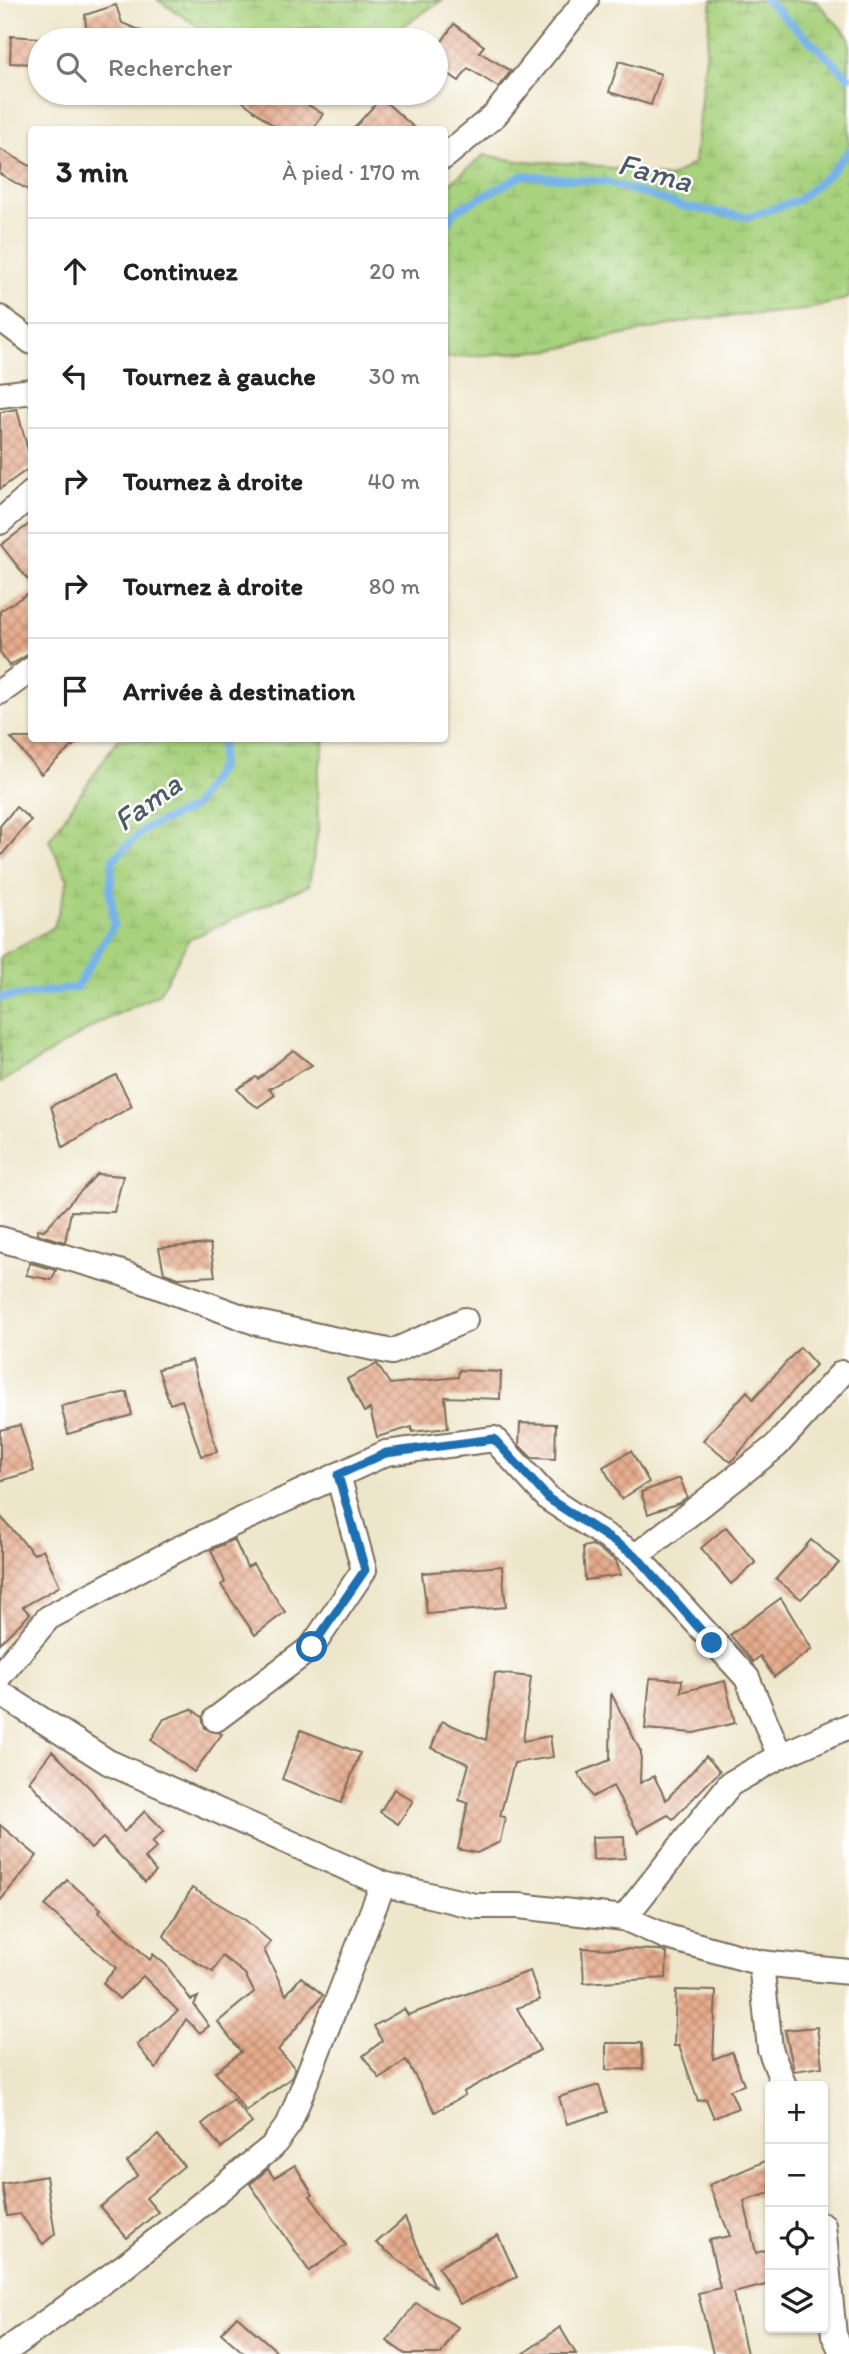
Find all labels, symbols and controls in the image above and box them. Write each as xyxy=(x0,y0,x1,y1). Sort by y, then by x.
search box xyxy=(28,28,448,105)
icon: search xyxy=(52,48,90,86)
text: Rechercher xyxy=(108,51,232,83)
water label: Fama xyxy=(614,144,697,200)
text: 3 min xyxy=(56,153,128,190)
text: À pied · 170 m xyxy=(282,158,420,186)
icon: ahead xyxy=(56,252,94,290)
text: Continuez xyxy=(123,255,238,287)
text: 20 m xyxy=(369,257,420,285)
icon: left xyxy=(56,357,94,395)
text: Tournez à gauche xyxy=(123,360,316,392)
text: 30 m xyxy=(369,362,420,390)
icon: right xyxy=(56,462,94,500)
text: Tournez à droite xyxy=(123,465,303,497)
text: 40 m xyxy=(367,467,420,495)
icon: right xyxy=(56,567,94,605)
text: Tournez à droite xyxy=(123,570,303,602)
text: 80 m xyxy=(369,572,420,600)
icon: arrive xyxy=(56,672,94,710)
text: Arrivée à destination xyxy=(123,675,355,707)
water label: Fama xyxy=(106,764,189,839)
route end xyxy=(696,1627,727,1658)
route start xyxy=(296,1631,327,1662)
map controls xyxy=(765,2081,828,2333)
button: + xyxy=(765,2081,828,2144)
button: − xyxy=(765,2144,828,2207)
button: locate xyxy=(765,2207,828,2270)
button: layers xyxy=(765,2270,828,2333)

